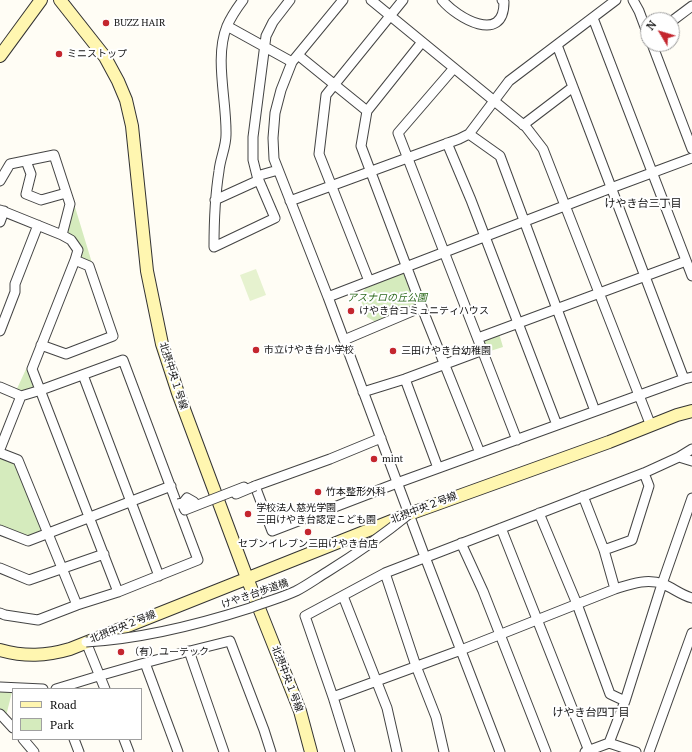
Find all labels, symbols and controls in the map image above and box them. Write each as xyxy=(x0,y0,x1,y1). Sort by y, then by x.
north arrow xyxy=(640,12,680,52)
place label: BUZZ HAIR xyxy=(114,17,165,29)
marker: BUZZ HAIR xyxy=(101,18,111,28)
text: N xyxy=(643,18,659,33)
place label: ミニストップ xyxy=(67,48,127,60)
marker: ミニストップ xyxy=(54,49,64,59)
district label: けやき台三丁目 xyxy=(605,197,681,211)
park label: アスナロの丘公園 xyxy=(347,292,427,304)
place label: けやき台コミュニティハウス xyxy=(359,305,489,317)
marker: けやき台コミュニティハウス xyxy=(346,306,356,316)
street label: 北摂中央１号線 xyxy=(156,341,190,411)
place label: 市立けやき台小学校 xyxy=(264,344,354,356)
marker: 市立けやき台小学校 xyxy=(251,345,261,355)
place label: 三田けやき台幼稚園 xyxy=(401,345,491,357)
marker: 三田けやき台幼稚園 xyxy=(388,346,398,356)
place label: mint xyxy=(382,453,403,465)
marker: mint xyxy=(369,454,379,464)
place label: 竹本整形外科 xyxy=(326,486,386,498)
marker: 竹本整形外科 xyxy=(313,487,323,497)
street label: 北摂中央２号線 xyxy=(389,490,459,526)
place label: 学校法人慈光学園 三田けやき台認定こども園 xyxy=(256,502,376,526)
marker: 学校法人慈光学園 三田けやき台認定こども園 xyxy=(243,509,253,519)
marker: セブンイレブン三田けやき台店 xyxy=(303,527,313,537)
place label: セブンイレブン三田けやき台店 xyxy=(238,538,378,550)
street label: けやき台歩道橋 xyxy=(220,577,290,611)
street label: 北摂中央２号線 xyxy=(88,608,158,646)
street label: 北摂中央１号線 xyxy=(269,644,305,714)
place label: （有）ユーテック xyxy=(129,646,209,658)
marker: （有）ユーテック xyxy=(116,647,126,657)
legend xyxy=(12,688,142,740)
text: Road xyxy=(50,697,77,712)
district label: けやき台四丁目 xyxy=(553,706,629,720)
text: Park xyxy=(50,717,74,732)

